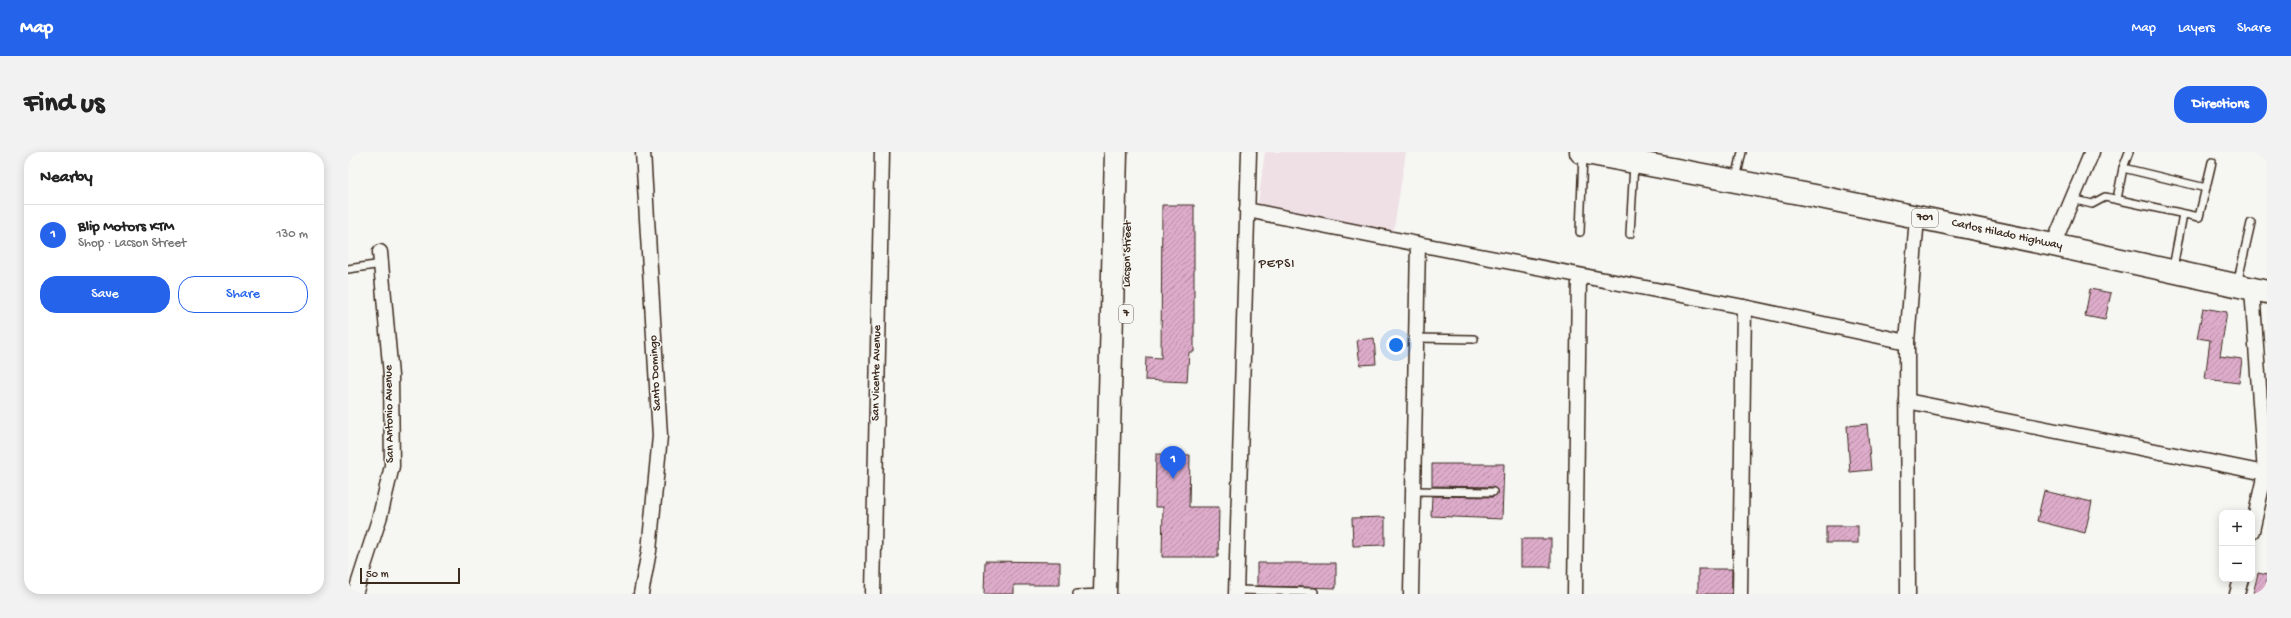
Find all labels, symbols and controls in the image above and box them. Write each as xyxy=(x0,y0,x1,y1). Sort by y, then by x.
text: Map xyxy=(20,17,53,40)
text: Map xyxy=(2132,20,2156,37)
text: Layers xyxy=(2178,20,2215,37)
text: Share xyxy=(2237,20,2271,37)
button: Directions xyxy=(2174,86,2267,123)
text: Find us xyxy=(24,88,104,121)
text: Nearby xyxy=(40,168,93,188)
road number: 701 xyxy=(1912,209,1938,227)
street label: Carlos Hilado Highway xyxy=(1950,216,2064,254)
text: Blip Motors KTM xyxy=(78,218,174,236)
street label: Lacson Street xyxy=(1120,220,1136,287)
text: 1 xyxy=(50,227,56,242)
text: 130 m xyxy=(276,227,308,242)
text: Shop · Lacson Street xyxy=(78,236,186,251)
district label: PEPSI xyxy=(1258,257,1295,272)
button: Save xyxy=(40,276,170,313)
button: Share xyxy=(178,276,308,313)
road number: 7 xyxy=(1119,305,1133,323)
street label: San Vicente Avenue xyxy=(869,324,885,421)
street label: Santo Domingo xyxy=(647,335,665,411)
your location xyxy=(1386,335,1406,355)
street label: San Antonio Avenue xyxy=(382,364,398,463)
pin: 1 xyxy=(1160,446,1186,479)
map controls xyxy=(2219,510,2255,582)
button: + xyxy=(2219,510,2255,546)
button: − xyxy=(2219,546,2255,582)
scale bar xyxy=(360,566,460,585)
text: 50 m xyxy=(366,569,388,581)

